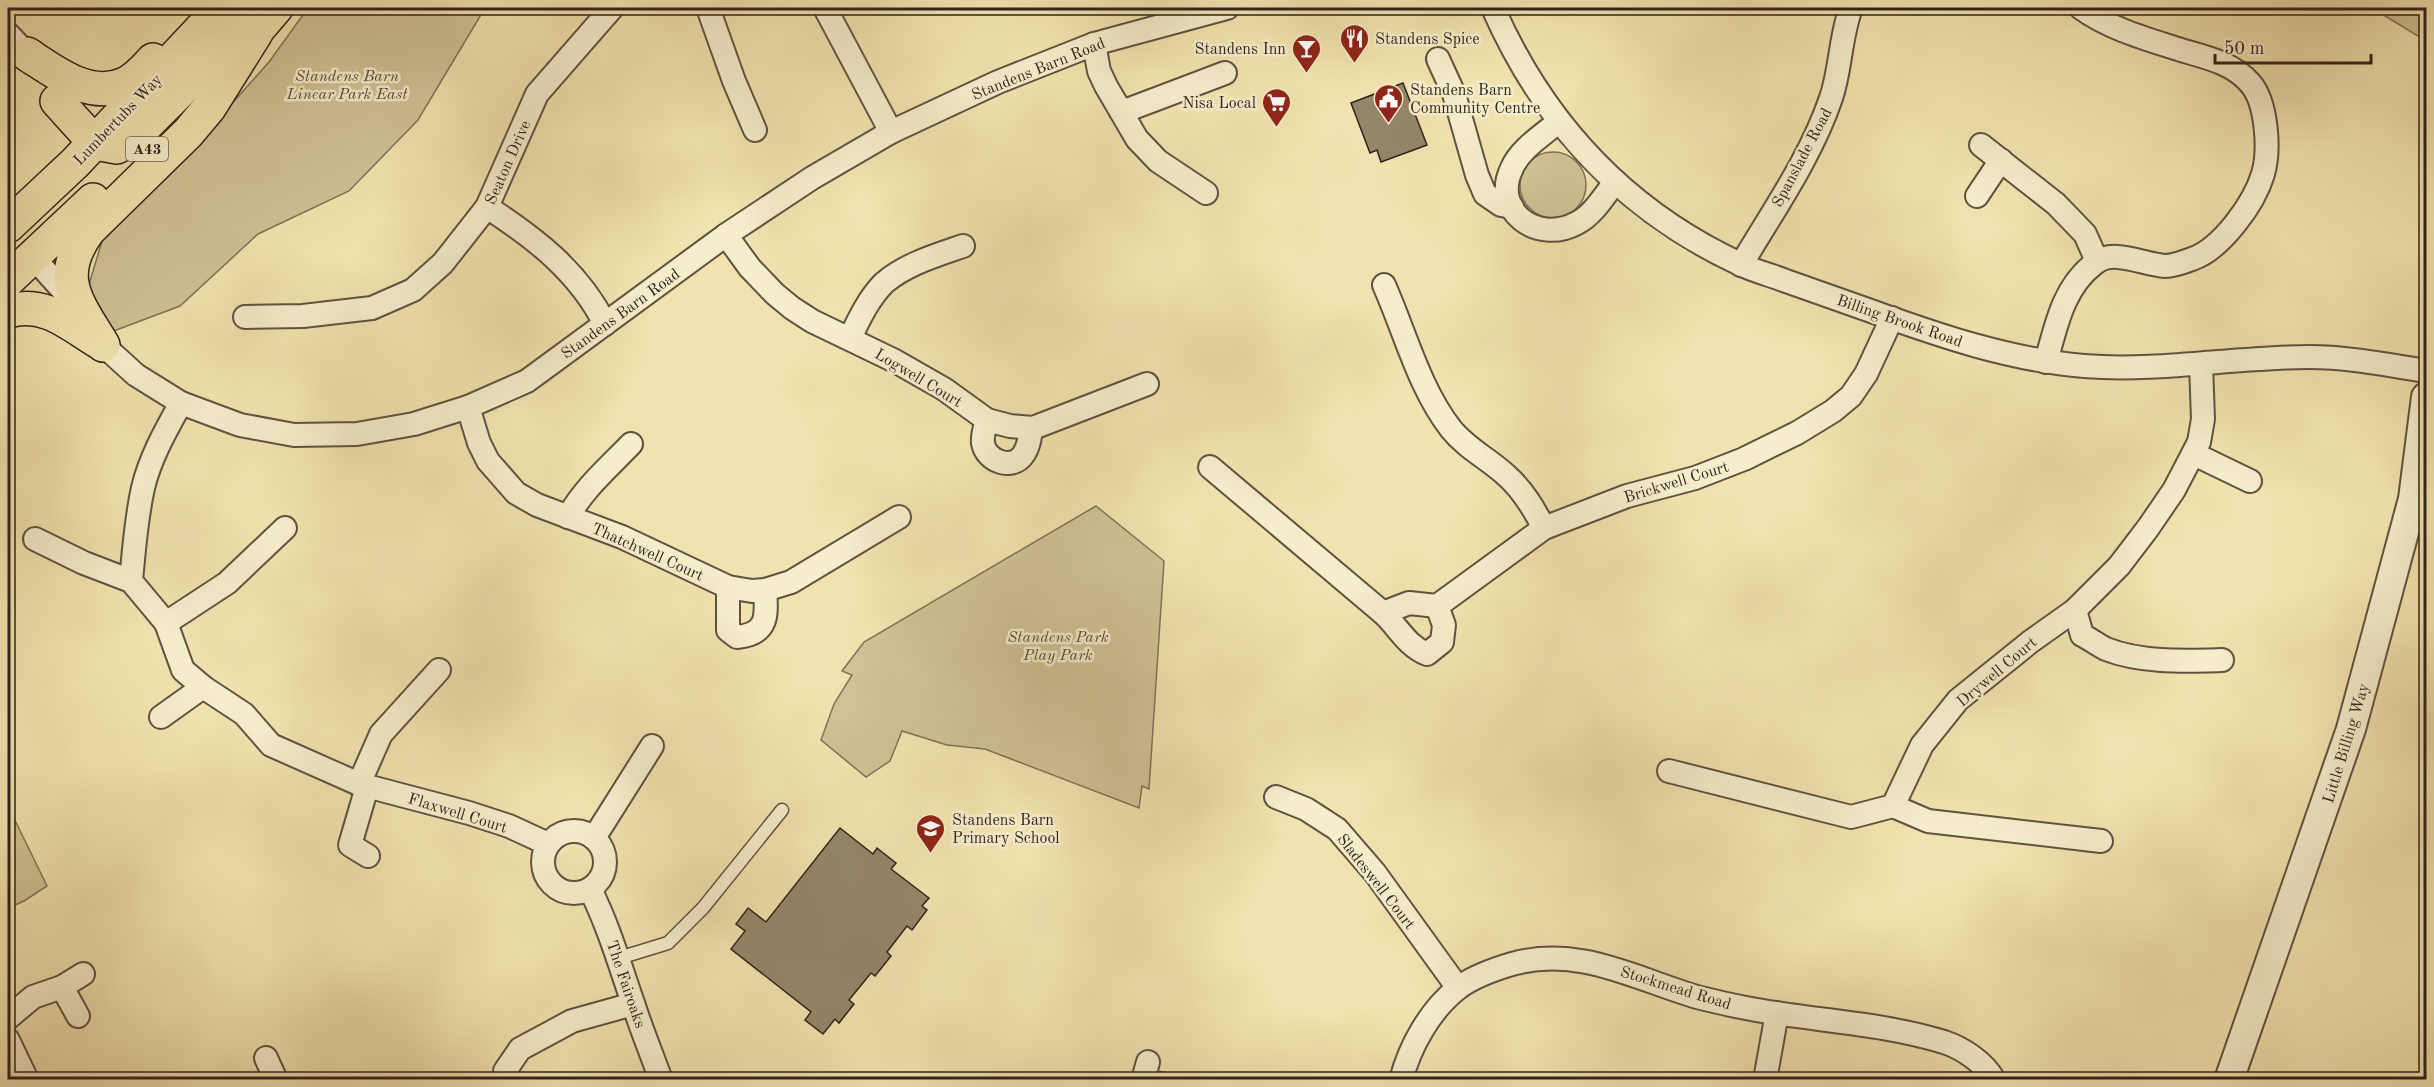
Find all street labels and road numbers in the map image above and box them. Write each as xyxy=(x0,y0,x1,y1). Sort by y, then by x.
street label: Standens Barn Road xyxy=(970,36,1108,104)
street label: Lumbertubs Way xyxy=(71,71,166,169)
street label: Spanslade Road xyxy=(1770,106,1836,210)
street label: Seaton Drive xyxy=(483,118,534,207)
road number: A43 xyxy=(126,137,168,161)
street label: Standens Barn Road xyxy=(559,266,683,363)
street label: Billing Brook Road xyxy=(1834,293,1964,351)
street label: Logwell Court xyxy=(872,346,965,411)
street label: Brickwell Court xyxy=(1622,459,1731,506)
street label: Thatchwell Court xyxy=(589,521,706,585)
street label: Drywell Court xyxy=(1954,634,2041,710)
street label: Little Billing Way xyxy=(2321,681,2373,805)
street label: Flaxwell Court xyxy=(406,791,509,837)
street label: Sladeswell Court xyxy=(1333,831,1418,933)
street label: The Fairoaks xyxy=(603,939,648,1031)
street label: Stockmead Road xyxy=(1618,964,1733,1013)

